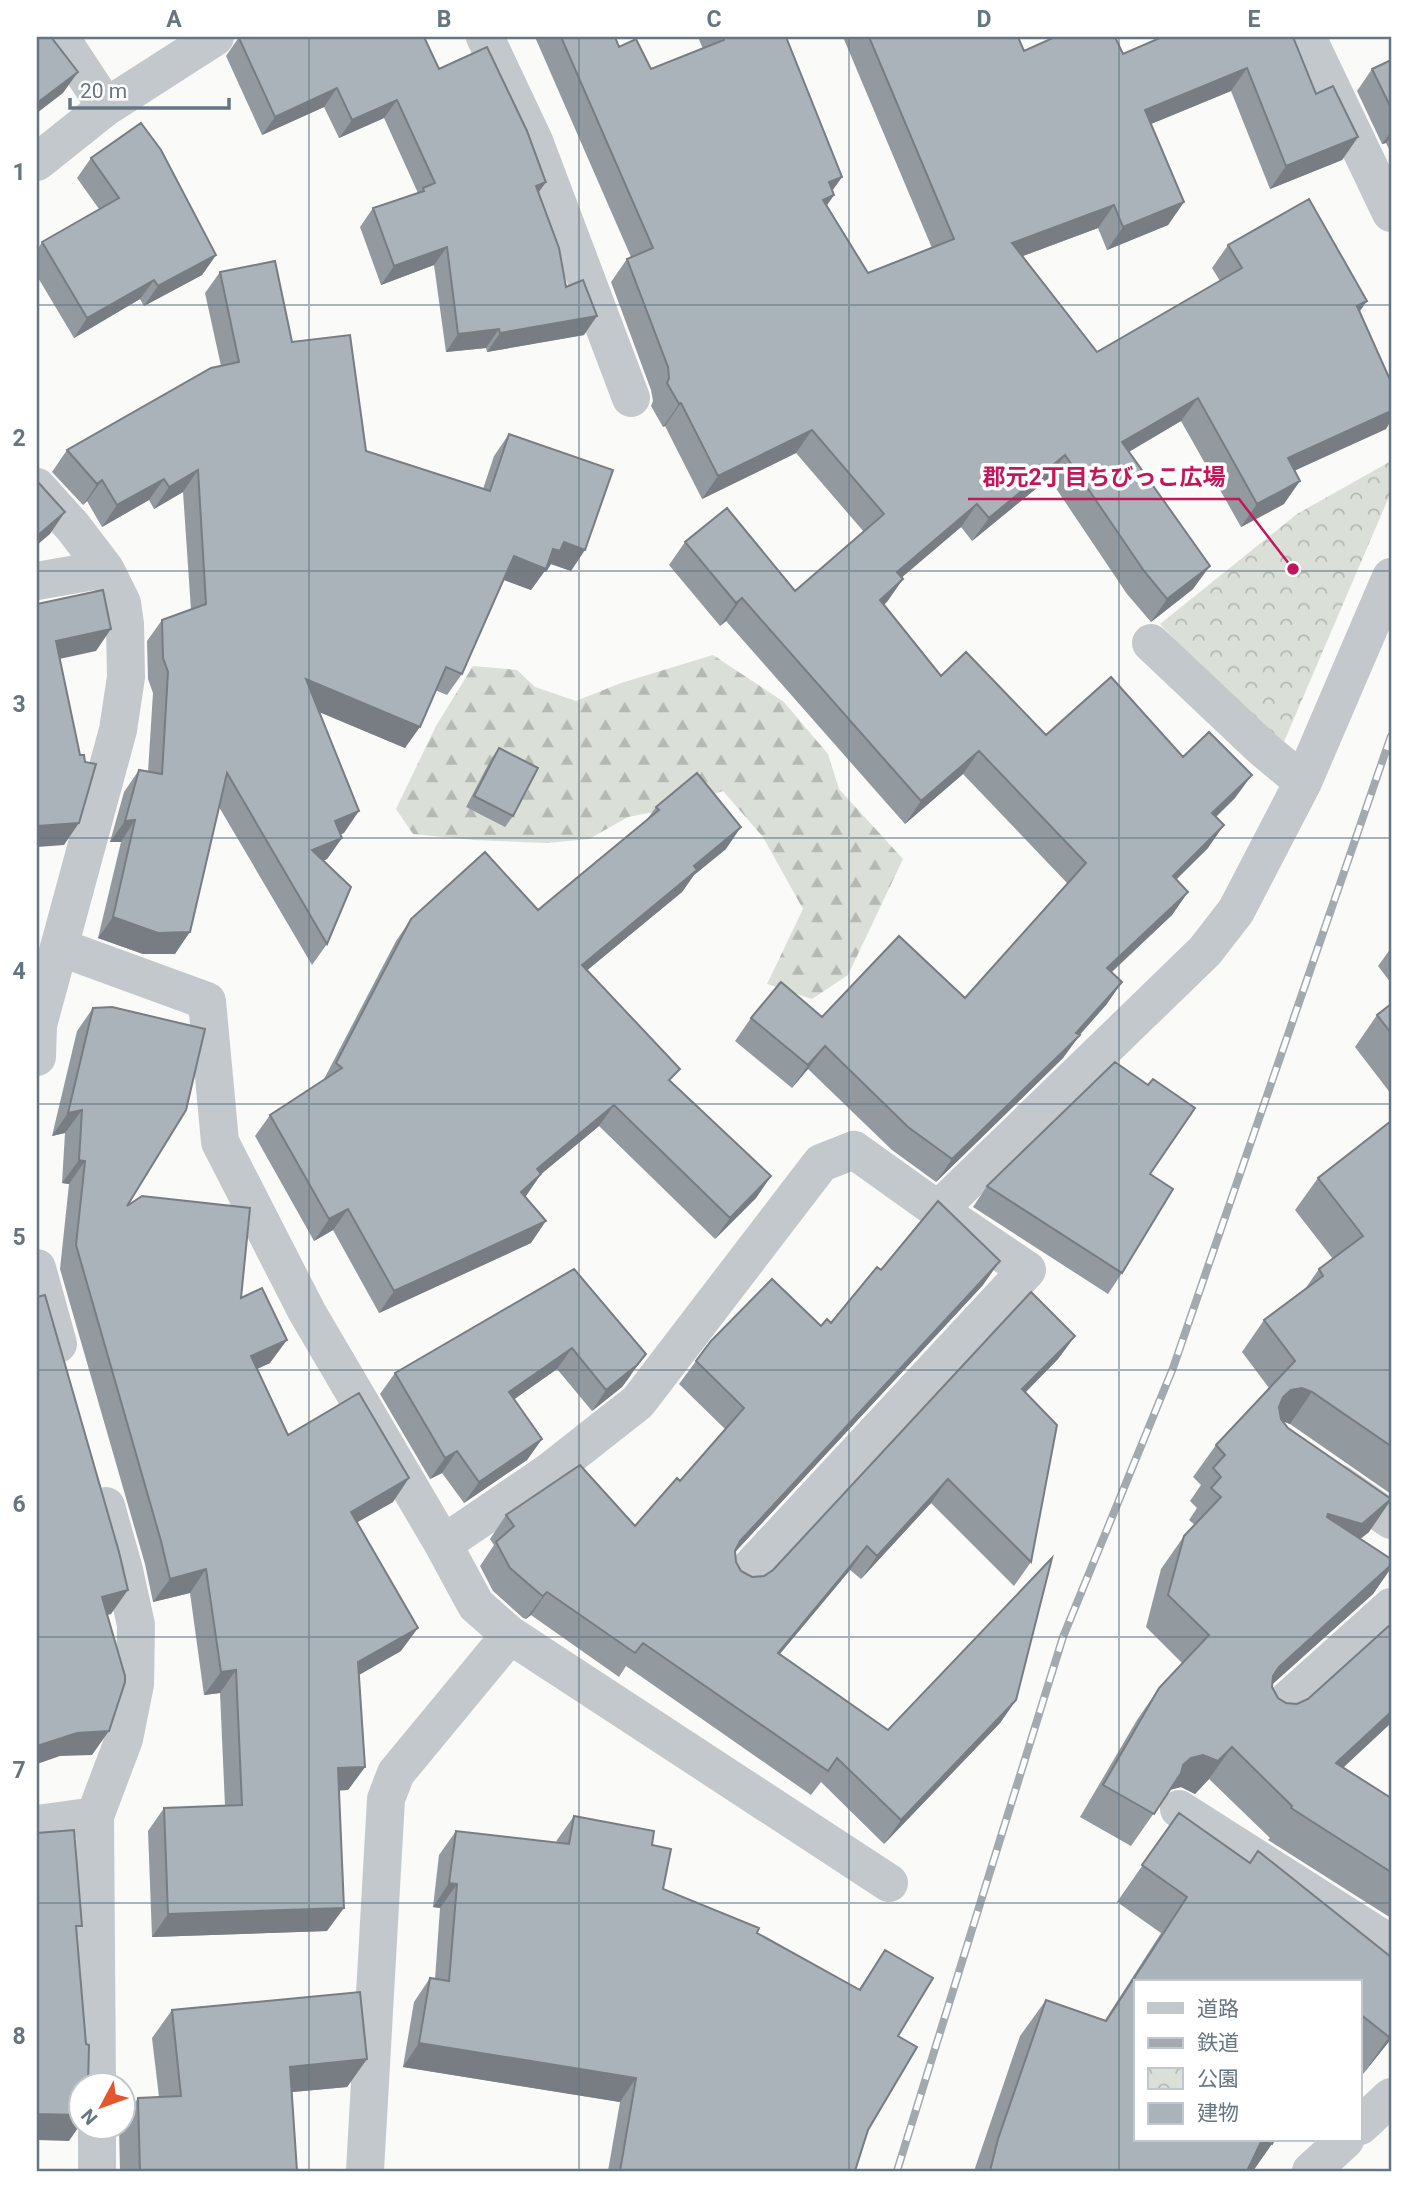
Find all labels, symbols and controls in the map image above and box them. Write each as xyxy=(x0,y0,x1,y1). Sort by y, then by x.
text: A xyxy=(166,6,182,33)
text: B xyxy=(437,6,451,33)
text: C xyxy=(706,6,722,33)
text: D xyxy=(977,6,991,33)
text: E xyxy=(1248,6,1261,33)
scale bar xyxy=(70,66,229,110)
text: 20 m xyxy=(80,79,127,103)
text: 1 xyxy=(12,159,26,186)
text: 2 xyxy=(12,425,26,452)
callout: 郡元2丁目ちびっこ広場 xyxy=(968,455,1239,499)
text: 郡元2丁目ちびっこ広場 xyxy=(982,464,1226,491)
text: 3 xyxy=(12,691,26,718)
text: 4 xyxy=(12,958,26,985)
text: 5 xyxy=(12,1224,26,1251)
text: 6 xyxy=(12,1491,26,1518)
text: 7 xyxy=(12,1757,26,1784)
legend xyxy=(1134,1980,1362,2142)
text: 道路 xyxy=(1197,1997,1239,2021)
text: 8 xyxy=(12,2023,26,2050)
text: 鉄道 xyxy=(1197,2031,1239,2055)
text: 公園 xyxy=(1197,2067,1239,2091)
north arrow xyxy=(66,2072,136,2142)
text: 建物 xyxy=(1197,2101,1239,2125)
text: N xyxy=(76,2104,103,2129)

